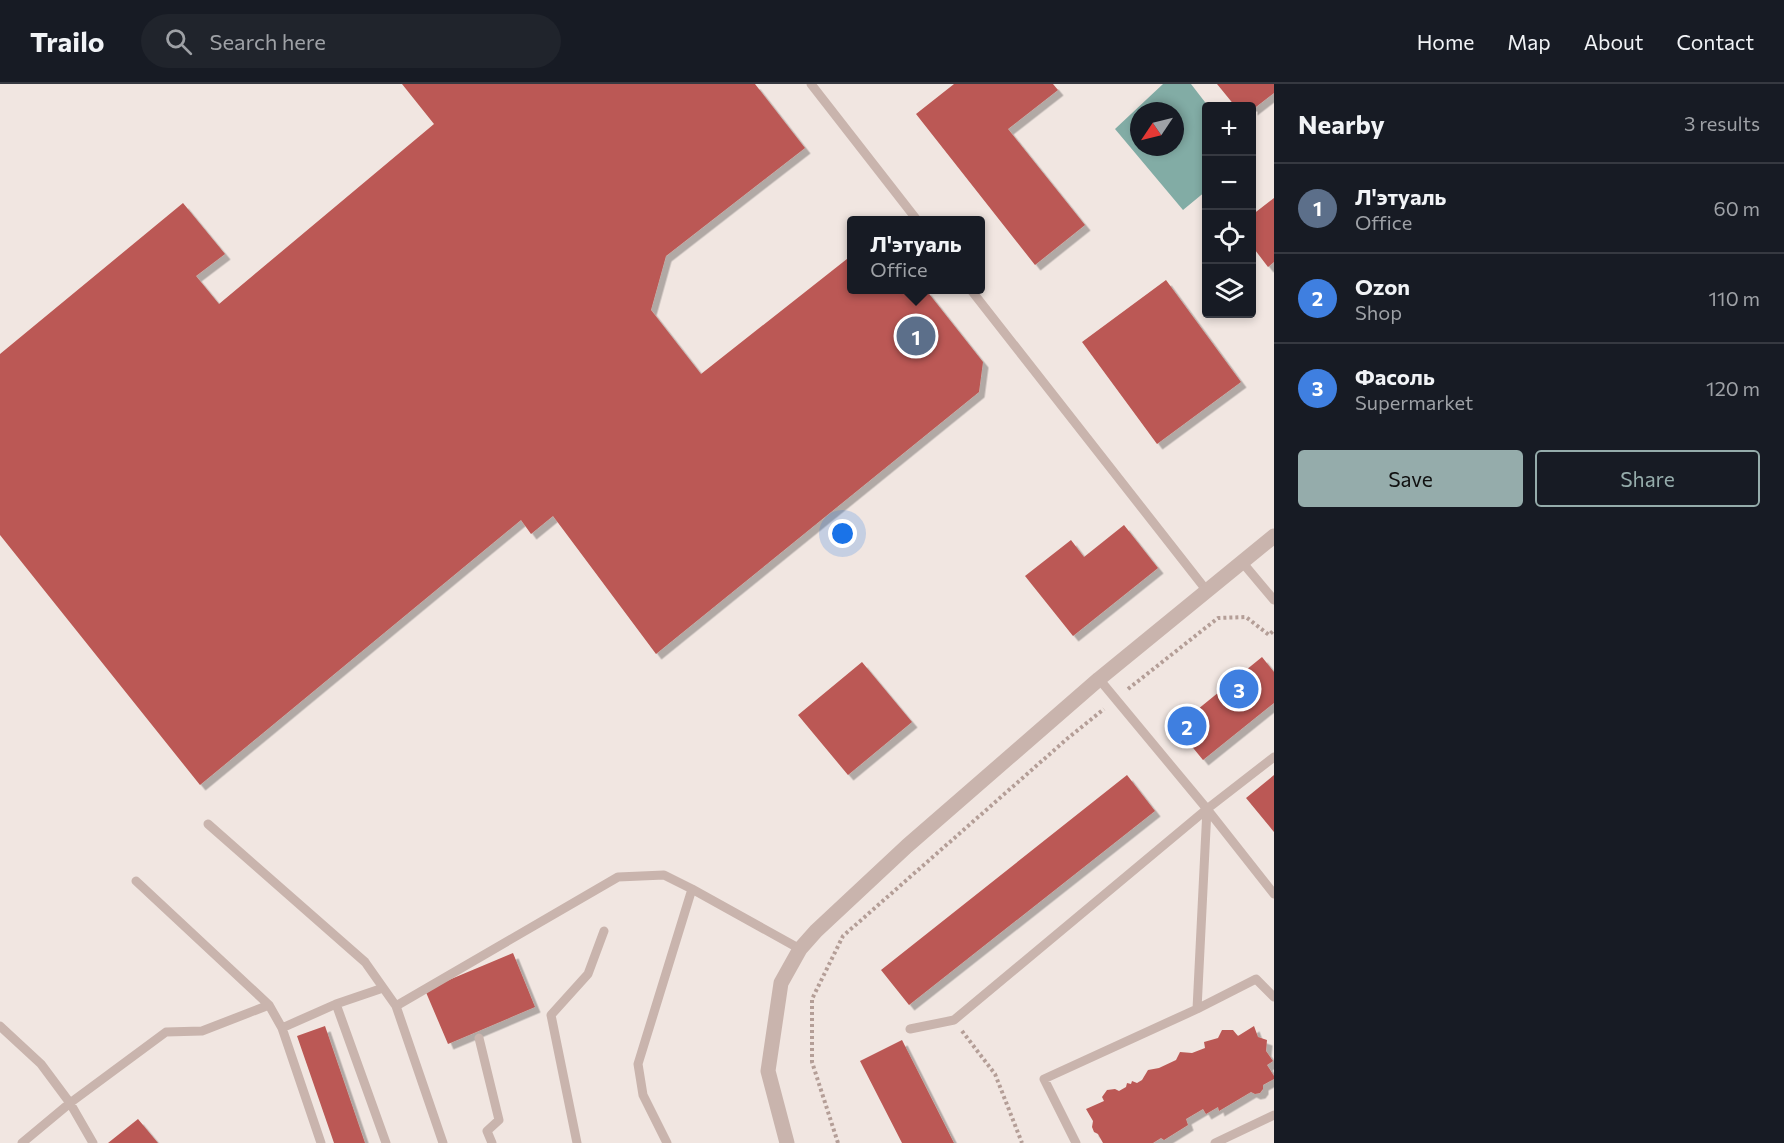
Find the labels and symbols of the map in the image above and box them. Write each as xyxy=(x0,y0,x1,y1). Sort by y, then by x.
north arrow xyxy=(1130,102,1184,156)
pin: 1 xyxy=(896,314,936,358)
your location xyxy=(828,519,857,548)
pin: 3 xyxy=(1220,666,1258,712)
pin: 2 xyxy=(1168,704,1206,748)

